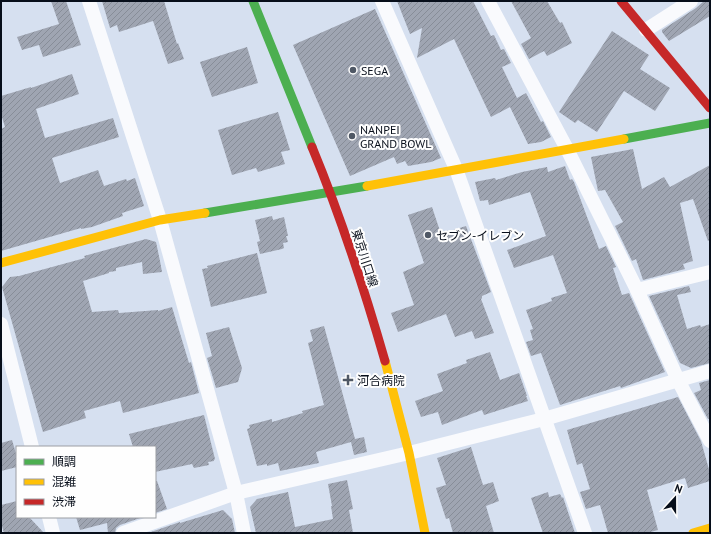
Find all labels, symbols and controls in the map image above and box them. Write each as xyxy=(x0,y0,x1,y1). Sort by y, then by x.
place label: SEGA xyxy=(361,63,388,78)
marker: SEGA xyxy=(348,65,358,75)
place label: NANPEI GRAND BOWL xyxy=(360,122,431,151)
marker: NANPEI GRAND BOWL xyxy=(347,131,357,141)
street label: 東京川口線 xyxy=(349,227,381,289)
place label: セブン-イレブン xyxy=(436,228,524,243)
marker: セブン-イレブン xyxy=(423,230,433,240)
place label: 河合病院 xyxy=(357,373,405,388)
marker: 河合病院 xyxy=(342,374,354,386)
legend xyxy=(16,446,156,518)
text: 順調 xyxy=(52,454,76,469)
text: 混雑 xyxy=(52,474,76,489)
north arrow xyxy=(655,478,695,518)
text: N xyxy=(673,481,684,496)
text: 渋滞 xyxy=(52,494,76,509)

